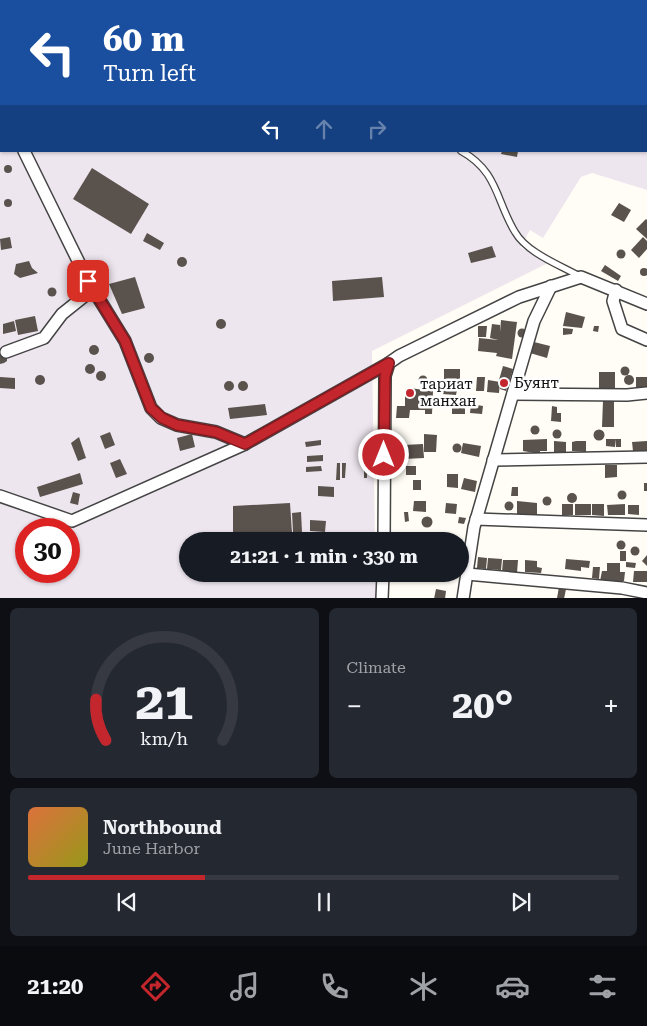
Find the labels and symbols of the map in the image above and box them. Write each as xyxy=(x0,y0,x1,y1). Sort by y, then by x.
pin xyxy=(67,260,109,302)
place label: Буянт xyxy=(514,374,559,392)
place label: тариат манхан xyxy=(420,375,477,410)
marker: Буянт xyxy=(498,377,510,389)
marker: тариат манхан xyxy=(404,387,416,399)
position arrow xyxy=(357,428,409,480)
speed limit sign: 30 xyxy=(15,518,80,583)

